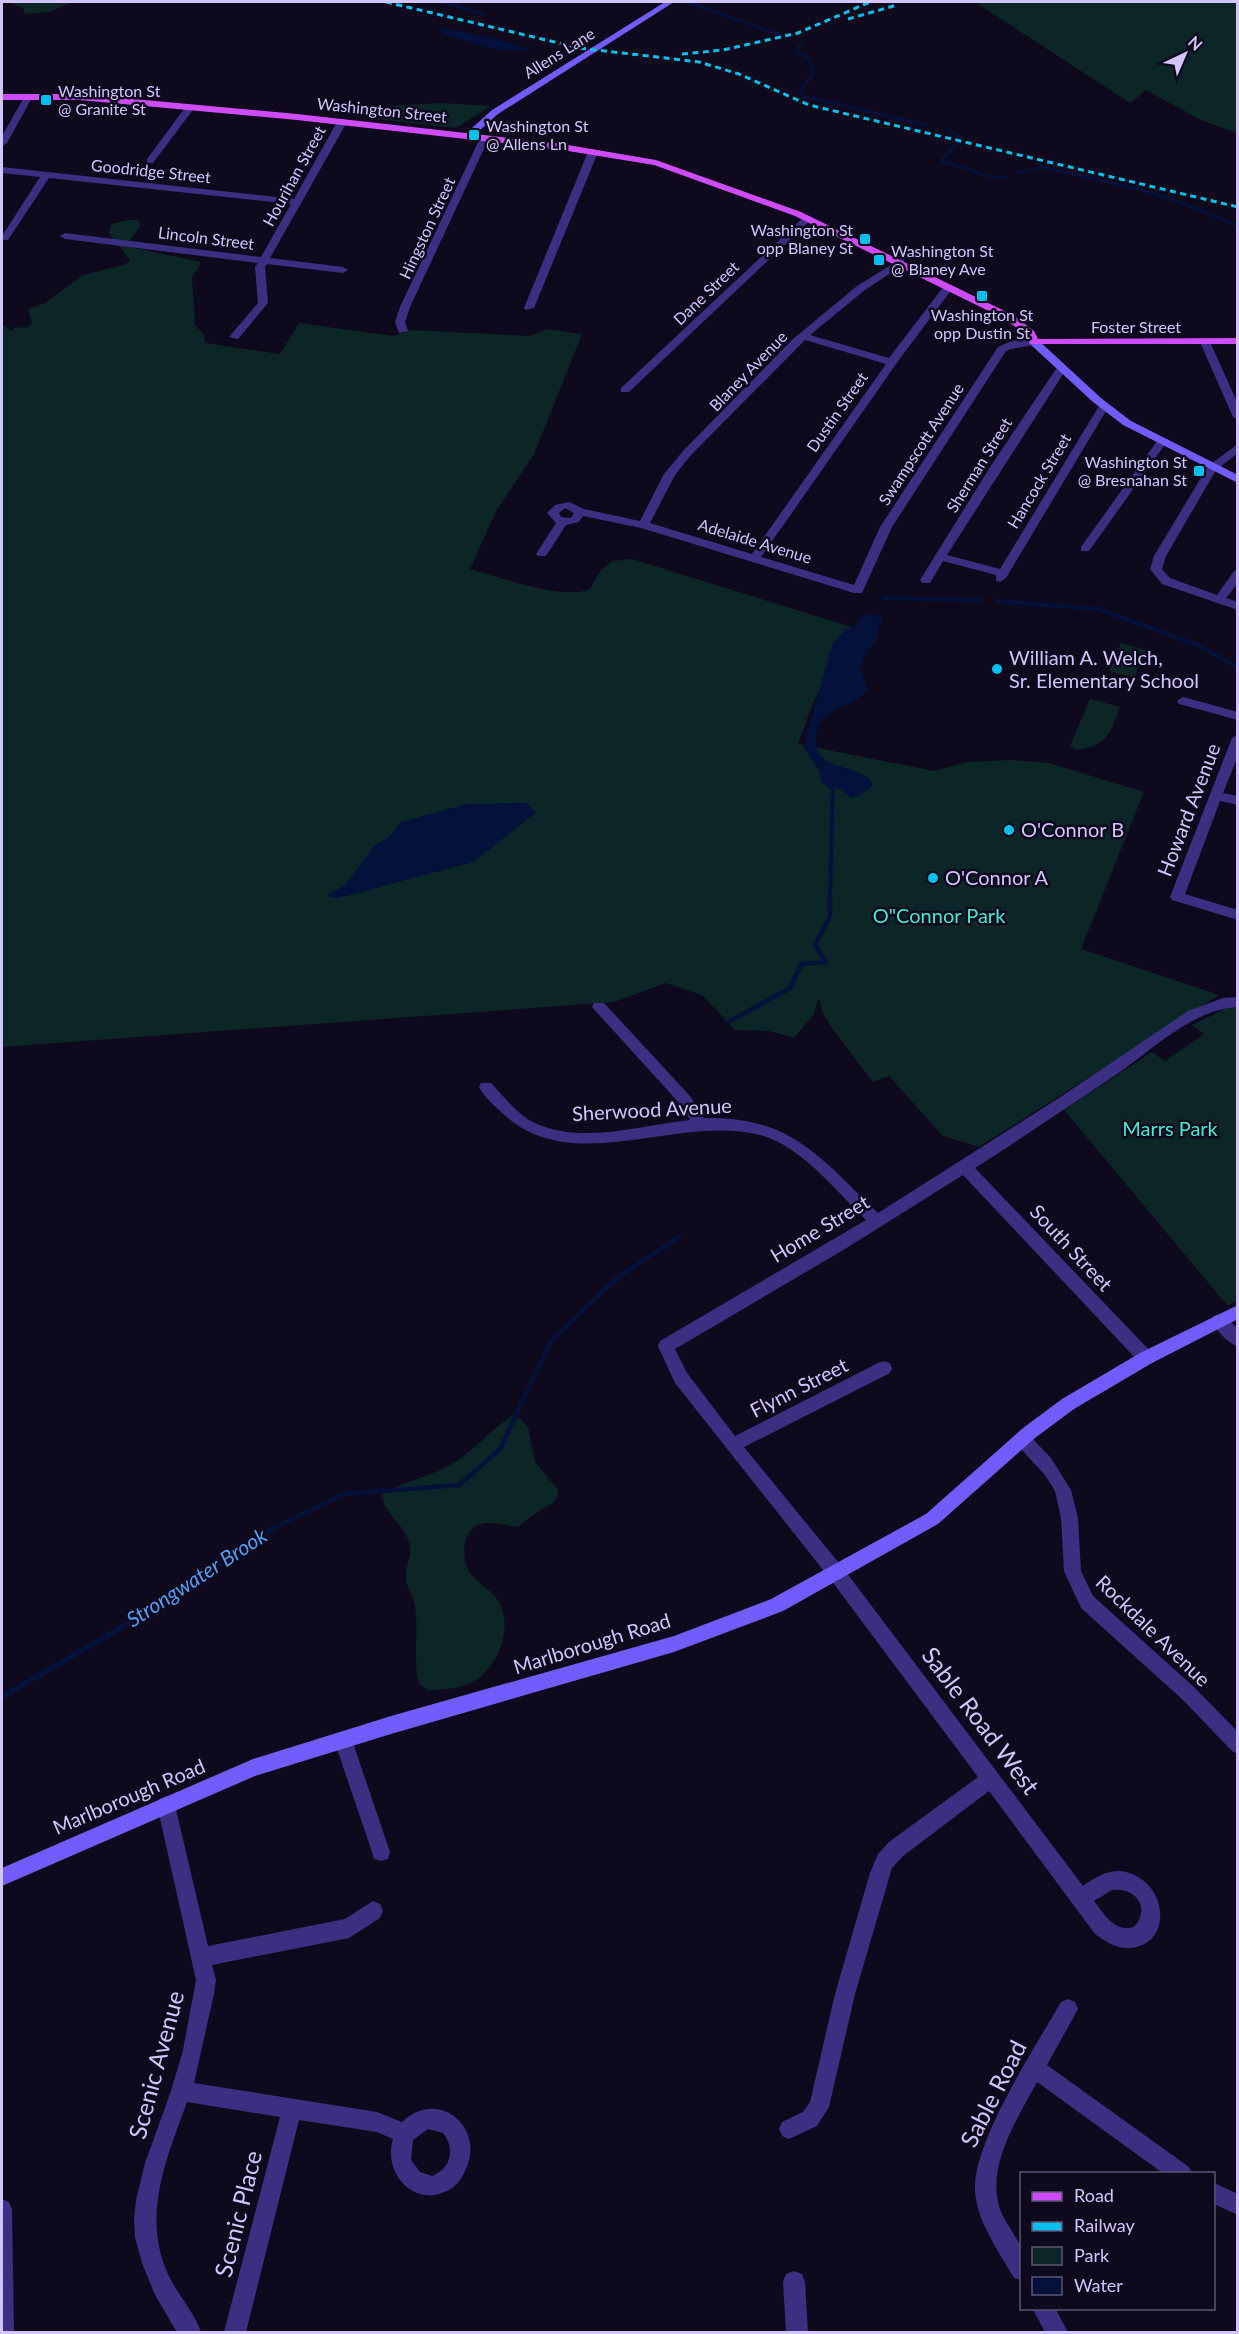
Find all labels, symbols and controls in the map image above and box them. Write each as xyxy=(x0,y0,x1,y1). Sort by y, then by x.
street label: Allens Lane xyxy=(520,23,598,82)
north arrow xyxy=(1155,24,1215,84)
text: N xyxy=(1185,32,1207,54)
place label: Washington St @ Granite St xyxy=(58,81,161,118)
marker: Washington St @ Granite St xyxy=(39,93,53,107)
street label: Washington Street xyxy=(316,93,448,126)
place label: Washington St @ Allens Ln xyxy=(486,116,589,153)
street label: Hourihan Street xyxy=(258,122,329,229)
marker: Washington St @ Allens Ln xyxy=(467,128,481,142)
street label: Goodridge Street xyxy=(90,155,212,186)
street label: Hingston Street xyxy=(395,174,459,282)
place label: Washington St opp Blaney St xyxy=(751,220,853,257)
street label: Lincoln Street xyxy=(157,222,255,253)
marker: Washington St opp Blaney St xyxy=(858,232,872,246)
place label: Washington St @ Blaney Ave xyxy=(891,241,994,278)
marker: Washington St @ Blaney Ave xyxy=(872,253,886,267)
street label: Dane Street xyxy=(669,257,742,328)
marker: Washington St opp Dustin St xyxy=(975,289,989,303)
place label: Washington St opp Dustin St xyxy=(931,305,1033,342)
street label: Foster Street xyxy=(1091,317,1181,336)
street label: Blaney Avenue xyxy=(705,327,790,414)
street label: Dustin Street xyxy=(802,368,871,455)
street label: Swampscott Avenue xyxy=(874,379,967,508)
street label: Sherman Street xyxy=(942,414,1015,516)
street label: Hancock Street xyxy=(1003,430,1075,532)
place label: Washington St @ Bresnahan St xyxy=(1078,452,1187,489)
marker: Washington St @ Bresnahan St xyxy=(1192,464,1206,478)
street label: Adelaide Avenue xyxy=(696,514,814,567)
place label: William A. Welch, Sr. Elementary School xyxy=(1009,645,1199,692)
marker: William A. Welch, Sr. Elementary School xyxy=(990,662,1004,676)
street label: Howard Avenue xyxy=(1152,740,1224,879)
place label: O'Connor B xyxy=(1021,817,1124,841)
marker: O'Connor B xyxy=(1002,823,1016,837)
place label: O'Connor A xyxy=(945,865,1049,889)
marker: O'Connor A xyxy=(926,871,940,885)
park label: O"Connor Park xyxy=(873,903,1006,927)
street label: Sherwood Avenue xyxy=(572,1093,732,1125)
park label: Marrs Park xyxy=(1122,1116,1219,1140)
street label: Home Street xyxy=(766,1189,873,1267)
street label: South Street xyxy=(1026,1199,1118,1296)
street label: Flynn Street xyxy=(746,1352,851,1422)
water label: Strongwater Brook xyxy=(121,1521,272,1631)
street label: Rockdale Avenue xyxy=(1092,1570,1216,1691)
street label: Marlborough Road xyxy=(510,1608,673,1678)
street label: Sable Road West xyxy=(916,1641,1046,1800)
street label: Marlborough Road xyxy=(49,1753,208,1839)
street label: Scenic Avenue xyxy=(122,1987,189,2142)
street label: Sable Road xyxy=(953,2035,1032,2152)
street label: Scenic Place xyxy=(208,2147,267,2280)
legend xyxy=(1020,2172,1215,2310)
text: Road xyxy=(1074,2184,1114,2206)
text: Railway xyxy=(1074,2214,1135,2236)
text: Park xyxy=(1074,2244,1110,2266)
text: Water xyxy=(1074,2274,1123,2296)

